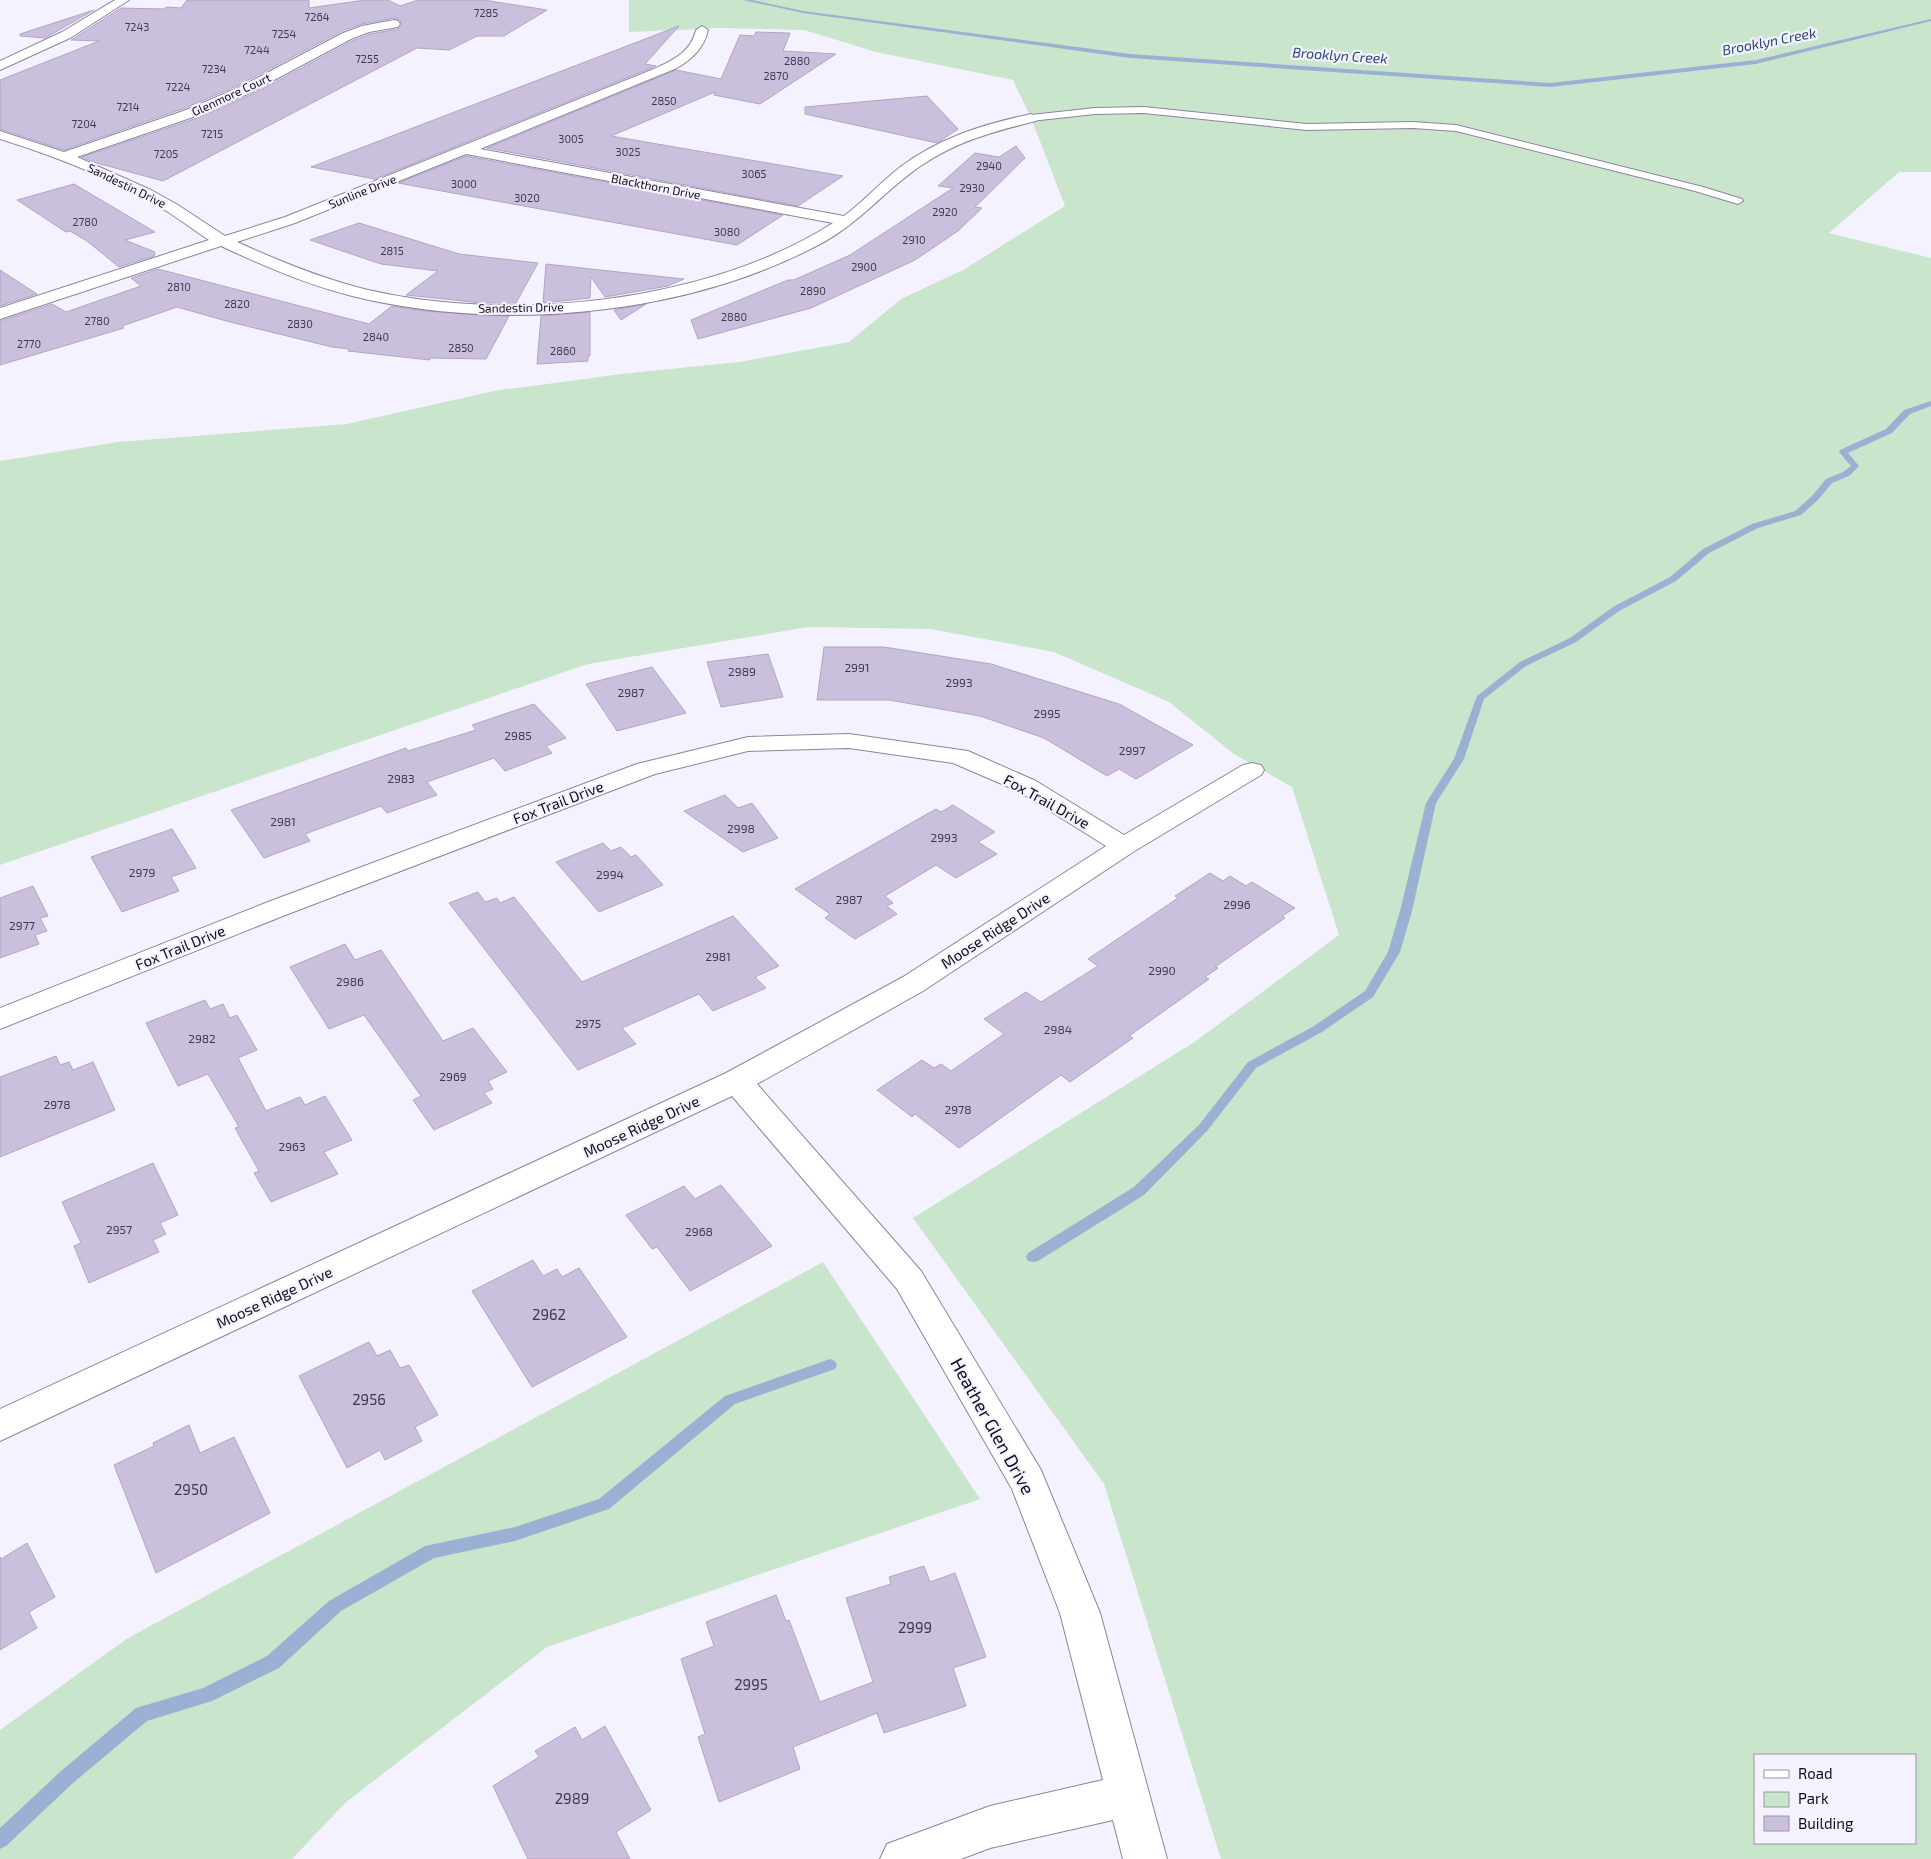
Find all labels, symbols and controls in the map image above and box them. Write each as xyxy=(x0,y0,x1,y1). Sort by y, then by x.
house number: 7285 xyxy=(474,6,498,19)
house number: 7264 xyxy=(305,10,330,23)
house number: 7243 xyxy=(125,20,149,33)
water label: Brooklyn Creek xyxy=(1721,24,1817,58)
house number: 7254 xyxy=(272,27,296,40)
house number: 7244 xyxy=(244,43,270,56)
water label: Brooklyn Creek xyxy=(1292,43,1388,67)
house number: 7255 xyxy=(355,52,379,65)
house number: 2880 xyxy=(784,54,810,67)
house number: 7234 xyxy=(202,62,227,75)
street label: Glenmore Court xyxy=(189,69,273,118)
house number: 2870 xyxy=(763,69,789,82)
house number: 7224 xyxy=(166,80,191,93)
house number: 2850 xyxy=(651,94,677,107)
house number: 7214 xyxy=(117,100,140,113)
house number: 7204 xyxy=(71,117,97,130)
house number: 7215 xyxy=(201,127,223,140)
house number: 3005 xyxy=(558,132,584,145)
house number: 3025 xyxy=(616,145,641,158)
house number: 7205 xyxy=(154,147,178,160)
house number: 2940 xyxy=(976,159,1002,172)
street label: Sandestin Drive xyxy=(86,160,168,210)
house number: 3065 xyxy=(742,167,767,180)
street label: Blackthorn Drive xyxy=(610,170,702,202)
street label: Sunline Drive xyxy=(326,171,398,211)
house number: 3000 xyxy=(451,177,477,190)
house number: 2930 xyxy=(959,181,985,194)
house number: 3020 xyxy=(514,191,540,204)
house number: 2920 xyxy=(932,205,958,218)
house number: 2780 xyxy=(72,215,98,228)
house number: 3080 xyxy=(714,225,740,238)
house number: 2910 xyxy=(902,233,926,246)
house number: 2815 xyxy=(380,244,404,257)
house number: 2900 xyxy=(851,260,877,273)
house number: 2810 xyxy=(167,280,191,293)
house number: 2890 xyxy=(800,284,826,297)
house number: 2820 xyxy=(224,297,250,310)
street label: Sandestin Drive xyxy=(478,299,564,315)
house number: 2880 xyxy=(721,310,747,323)
house number: 2780 xyxy=(84,314,110,327)
house number: 2830 xyxy=(287,317,313,330)
house number: 2840 xyxy=(363,330,389,343)
house number: 2770 xyxy=(17,337,41,350)
house number: 2850 xyxy=(448,341,474,354)
house number: 2860 xyxy=(550,344,576,357)
house number: 2991 xyxy=(844,660,870,674)
house number: 2989 xyxy=(728,664,756,678)
house number: 2993 xyxy=(945,675,973,689)
house number: 2987 xyxy=(617,685,645,699)
house number: 2995 xyxy=(1034,706,1060,720)
house number: 2985 xyxy=(504,728,532,742)
house number: 2997 xyxy=(1119,743,1145,757)
street label: Fox Trail Drive xyxy=(1001,770,1093,832)
house number: 2983 xyxy=(387,771,415,785)
street label: Fox Trail Drive xyxy=(510,776,606,828)
house number: 2981 xyxy=(270,814,296,828)
house number: 2998 xyxy=(727,821,755,835)
house number: 2993 xyxy=(930,830,958,844)
house number: 2979 xyxy=(129,865,155,879)
house number: 2994 xyxy=(596,867,624,881)
street label: Moose Ridge Drive xyxy=(937,888,1053,972)
house number: 2987 xyxy=(835,892,863,906)
house number: 2996 xyxy=(1223,897,1251,911)
house number: 2977 xyxy=(9,918,35,932)
street label: Fox Trail Drive xyxy=(132,921,228,973)
house number: 2981 xyxy=(705,949,731,963)
house number: 2990 xyxy=(1148,963,1176,977)
house number: 2986 xyxy=(336,974,364,988)
house number: 2975 xyxy=(575,1016,601,1030)
house number: 2984 xyxy=(1044,1022,1072,1036)
house number: 2982 xyxy=(188,1031,216,1045)
house number: 2969 xyxy=(439,1069,467,1083)
street label: Moose Ridge Drive xyxy=(580,1091,702,1161)
house number: 2978 xyxy=(43,1097,71,1111)
house number: 2978 xyxy=(944,1102,972,1116)
house number: 2963 xyxy=(278,1139,306,1153)
house number: 2957 xyxy=(106,1222,132,1236)
house number: 2968 xyxy=(685,1224,713,1238)
street label: Moose Ridge Drive xyxy=(213,1262,335,1332)
house number: 2962 xyxy=(532,1305,566,1323)
street label: Heather Glen Drive xyxy=(946,1354,1040,1498)
house number: 2956 xyxy=(352,1390,386,1408)
house number: 2950 xyxy=(174,1480,208,1498)
house number: 2999 xyxy=(898,1618,932,1636)
house number: 2995 xyxy=(734,1675,768,1693)
legend xyxy=(1754,1754,1916,1844)
text: Road xyxy=(1798,1764,1833,1782)
house number: 2989 xyxy=(555,1789,589,1807)
text: Park xyxy=(1798,1789,1829,1807)
text: Building xyxy=(1798,1814,1854,1832)

